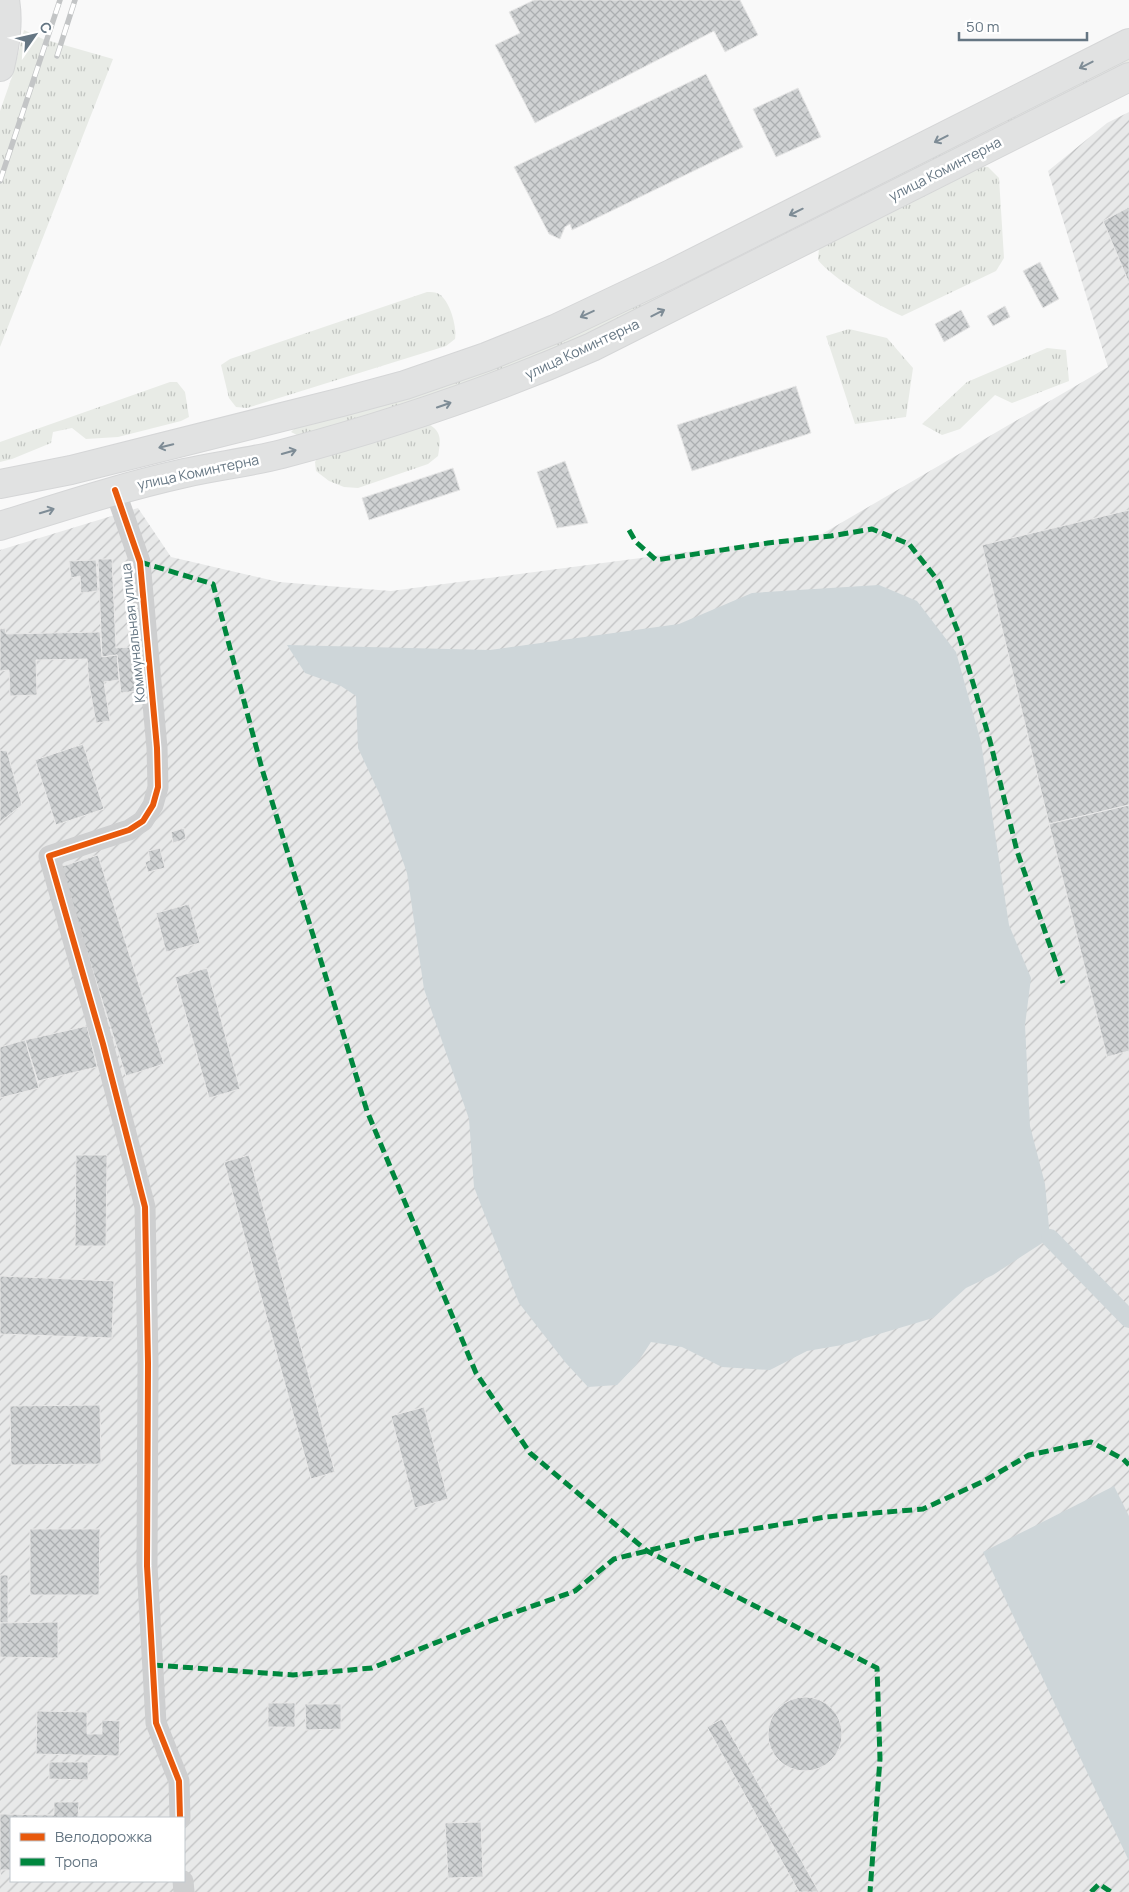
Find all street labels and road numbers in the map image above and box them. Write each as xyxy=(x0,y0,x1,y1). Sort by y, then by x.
street label: улица Коминтерна xyxy=(885,132,1004,205)
street label: улица Коминтерна xyxy=(522,314,642,383)
street label: улица Коминтерна xyxy=(135,449,260,494)
street label: Коммунальная улица xyxy=(116,562,149,704)

